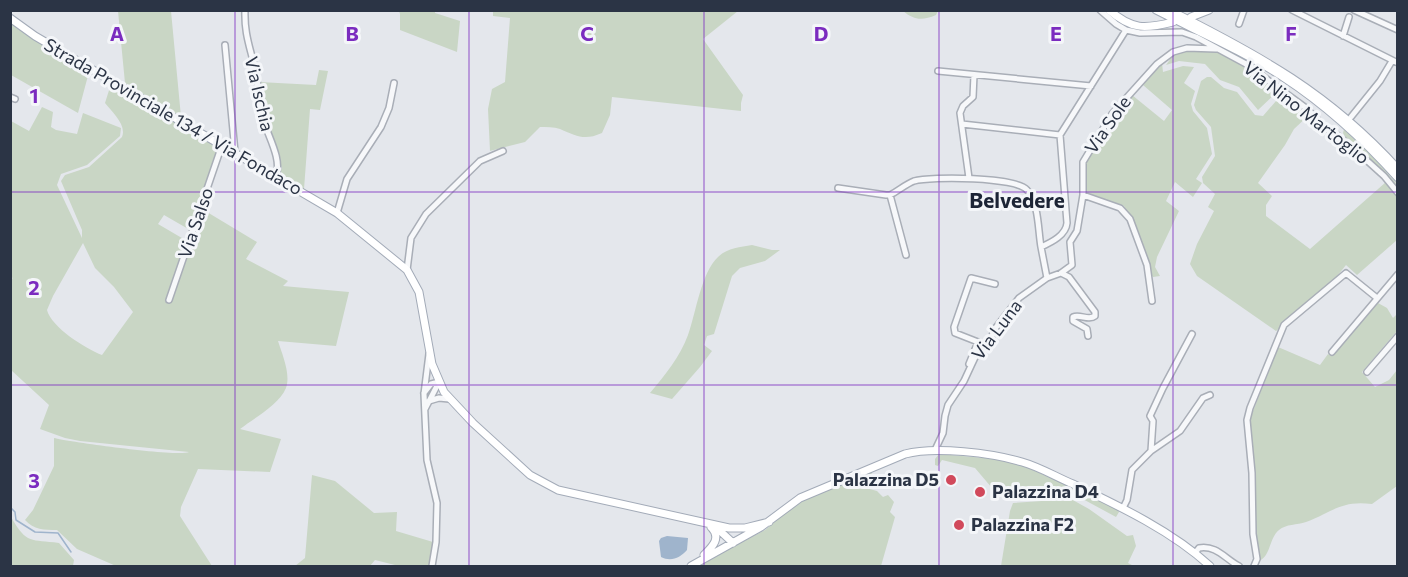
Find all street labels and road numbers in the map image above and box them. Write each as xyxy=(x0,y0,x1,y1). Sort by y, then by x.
street label: Strada Provinciale 134 / Via Fondaco xyxy=(40,33,307,199)
street label: Via Ischia xyxy=(241,54,279,133)
street label: Via Nino Martoglio xyxy=(1239,56,1374,168)
street label: Via Sole xyxy=(1079,91,1135,157)
street label: Via Salso xyxy=(173,184,217,261)
street label: Via Luna xyxy=(966,295,1026,364)

